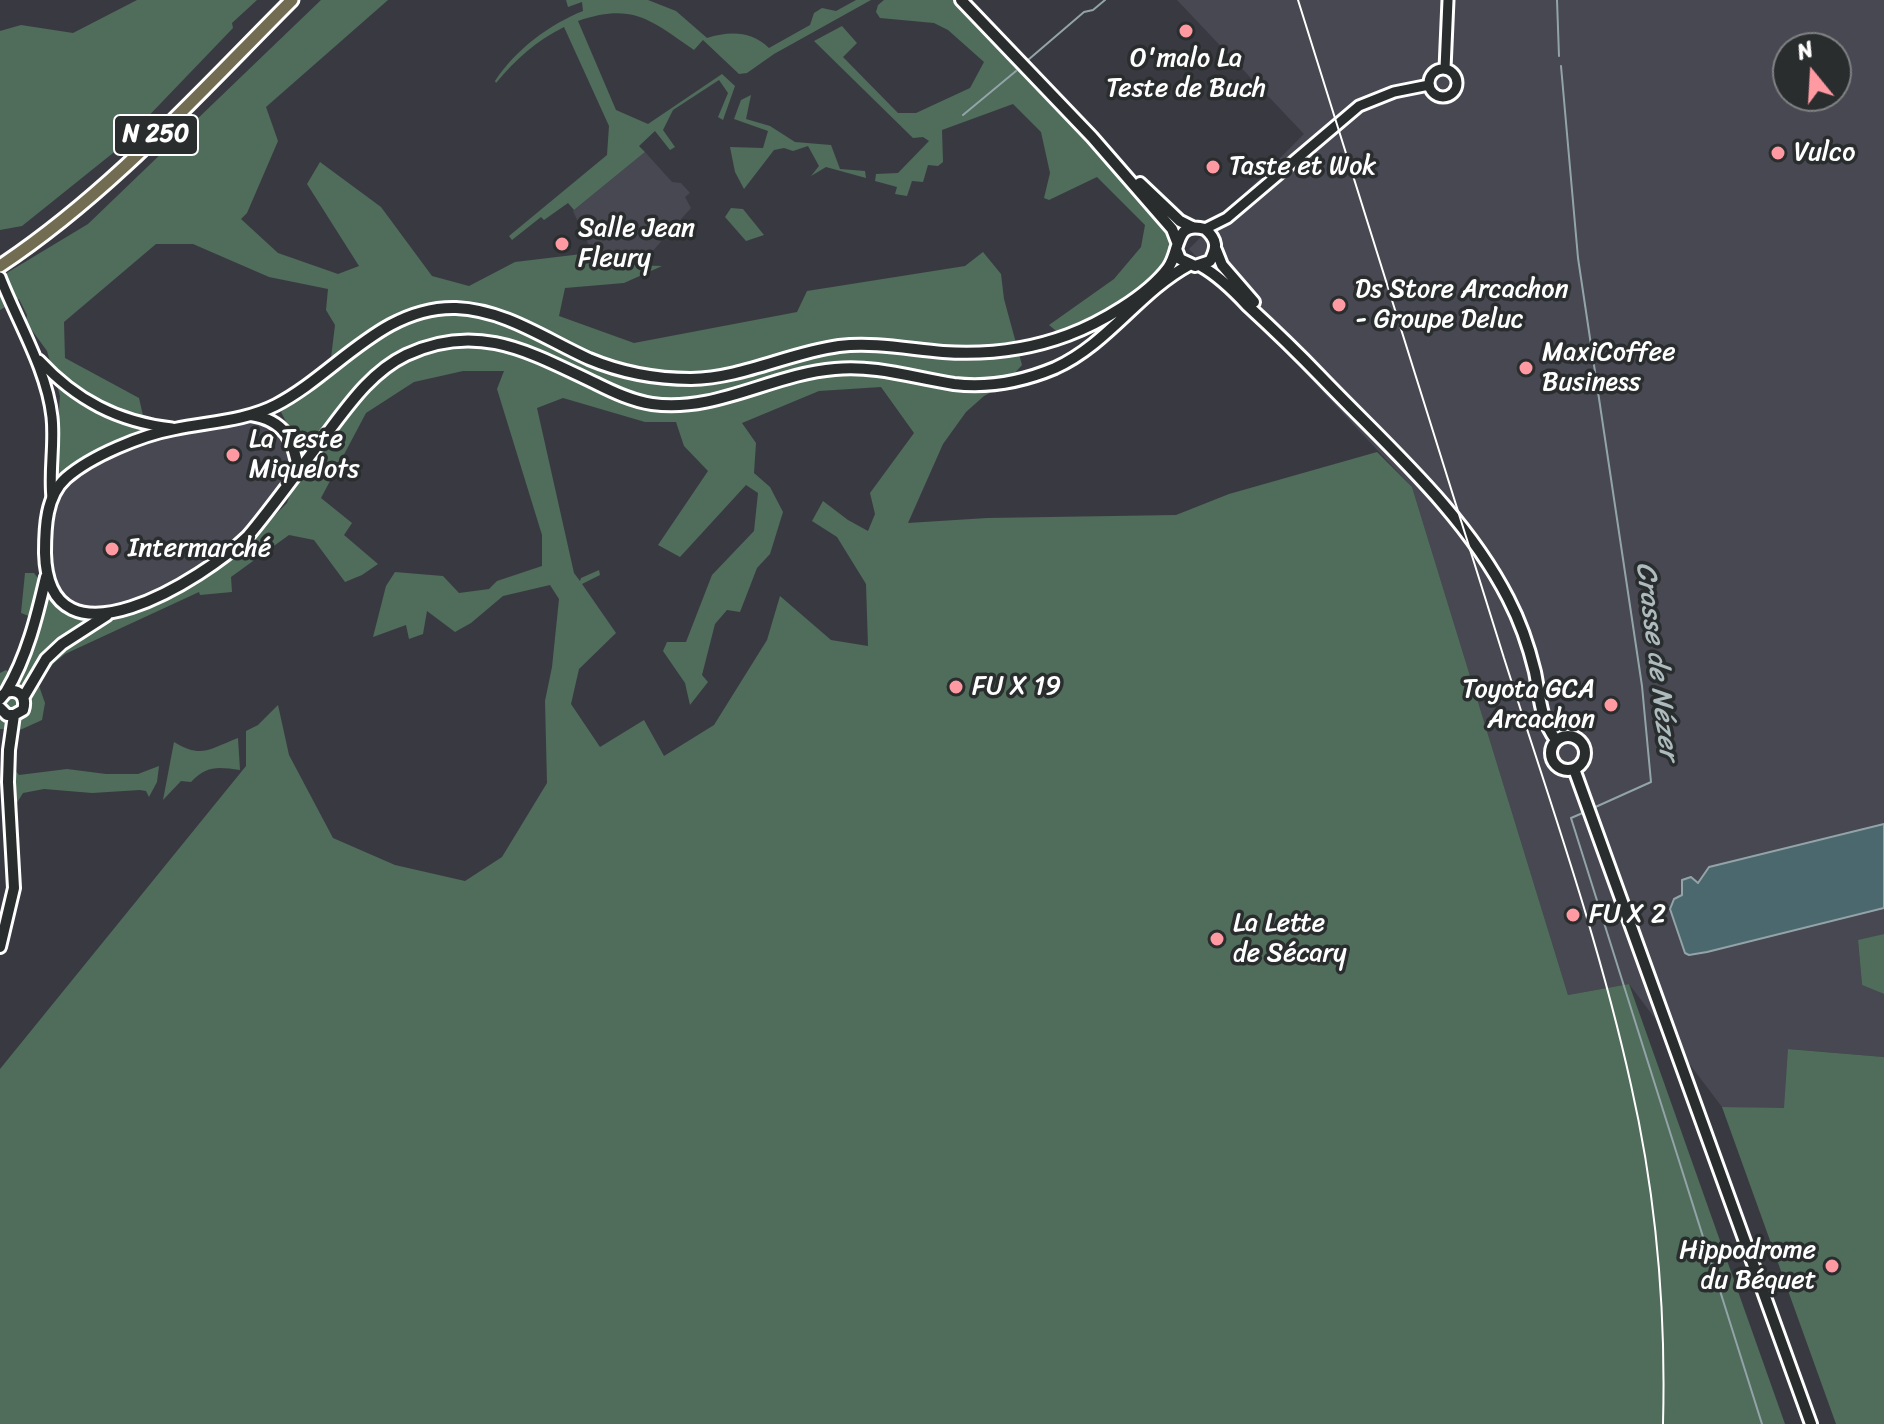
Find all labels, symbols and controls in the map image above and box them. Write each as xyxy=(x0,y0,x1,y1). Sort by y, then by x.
marker: O'malo La Teste de Buch xyxy=(1177,22,1195,40)
text: N xyxy=(1792,30,1818,72)
north arrow xyxy=(1772,32,1852,112)
place label: O'malo La Teste de Buch xyxy=(1106,43,1266,104)
road number: N 250 xyxy=(114,115,198,155)
place label: Vulco xyxy=(1794,137,1855,169)
marker: Vulco xyxy=(1769,144,1787,162)
place label: Taste et Wok xyxy=(1229,151,1376,183)
marker: Taste et Wok xyxy=(1204,158,1222,176)
place label: Salle Jean Fleury xyxy=(578,213,695,274)
marker: Salle Jean Fleury xyxy=(553,235,571,253)
place label: Ds Store Arcachon - Groupe Deluc xyxy=(1355,274,1569,336)
marker: Ds Store Arcachon - Groupe Deluc xyxy=(1330,296,1348,314)
place label: MaxiCoffee Business xyxy=(1542,337,1676,398)
marker: MaxiCoffee Business xyxy=(1517,359,1535,377)
place label: La Teste Miquelots xyxy=(249,424,360,486)
marker: La Teste Miquelots xyxy=(224,446,242,464)
place label: Intermarché xyxy=(128,533,271,565)
marker: Intermarché xyxy=(103,540,121,558)
water label: Crasse de Nézer xyxy=(1627,560,1685,762)
place label: FU X 19 xyxy=(972,671,1061,703)
place label: Toyota GCA Arcachon xyxy=(1462,674,1595,736)
marker: FU X 19 xyxy=(947,678,965,696)
marker: Toyota GCA Arcachon xyxy=(1602,696,1620,714)
place label: FU X 2 xyxy=(1589,899,1666,931)
marker: FU X 2 xyxy=(1564,906,1582,924)
place label: La Lette de Sécary xyxy=(1233,908,1347,970)
marker: La Lette de Sécary xyxy=(1208,930,1226,948)
place label: Hippodrome du Béquet xyxy=(1679,1235,1816,1296)
marker: Hippodrome du Béquet xyxy=(1823,1257,1841,1275)

